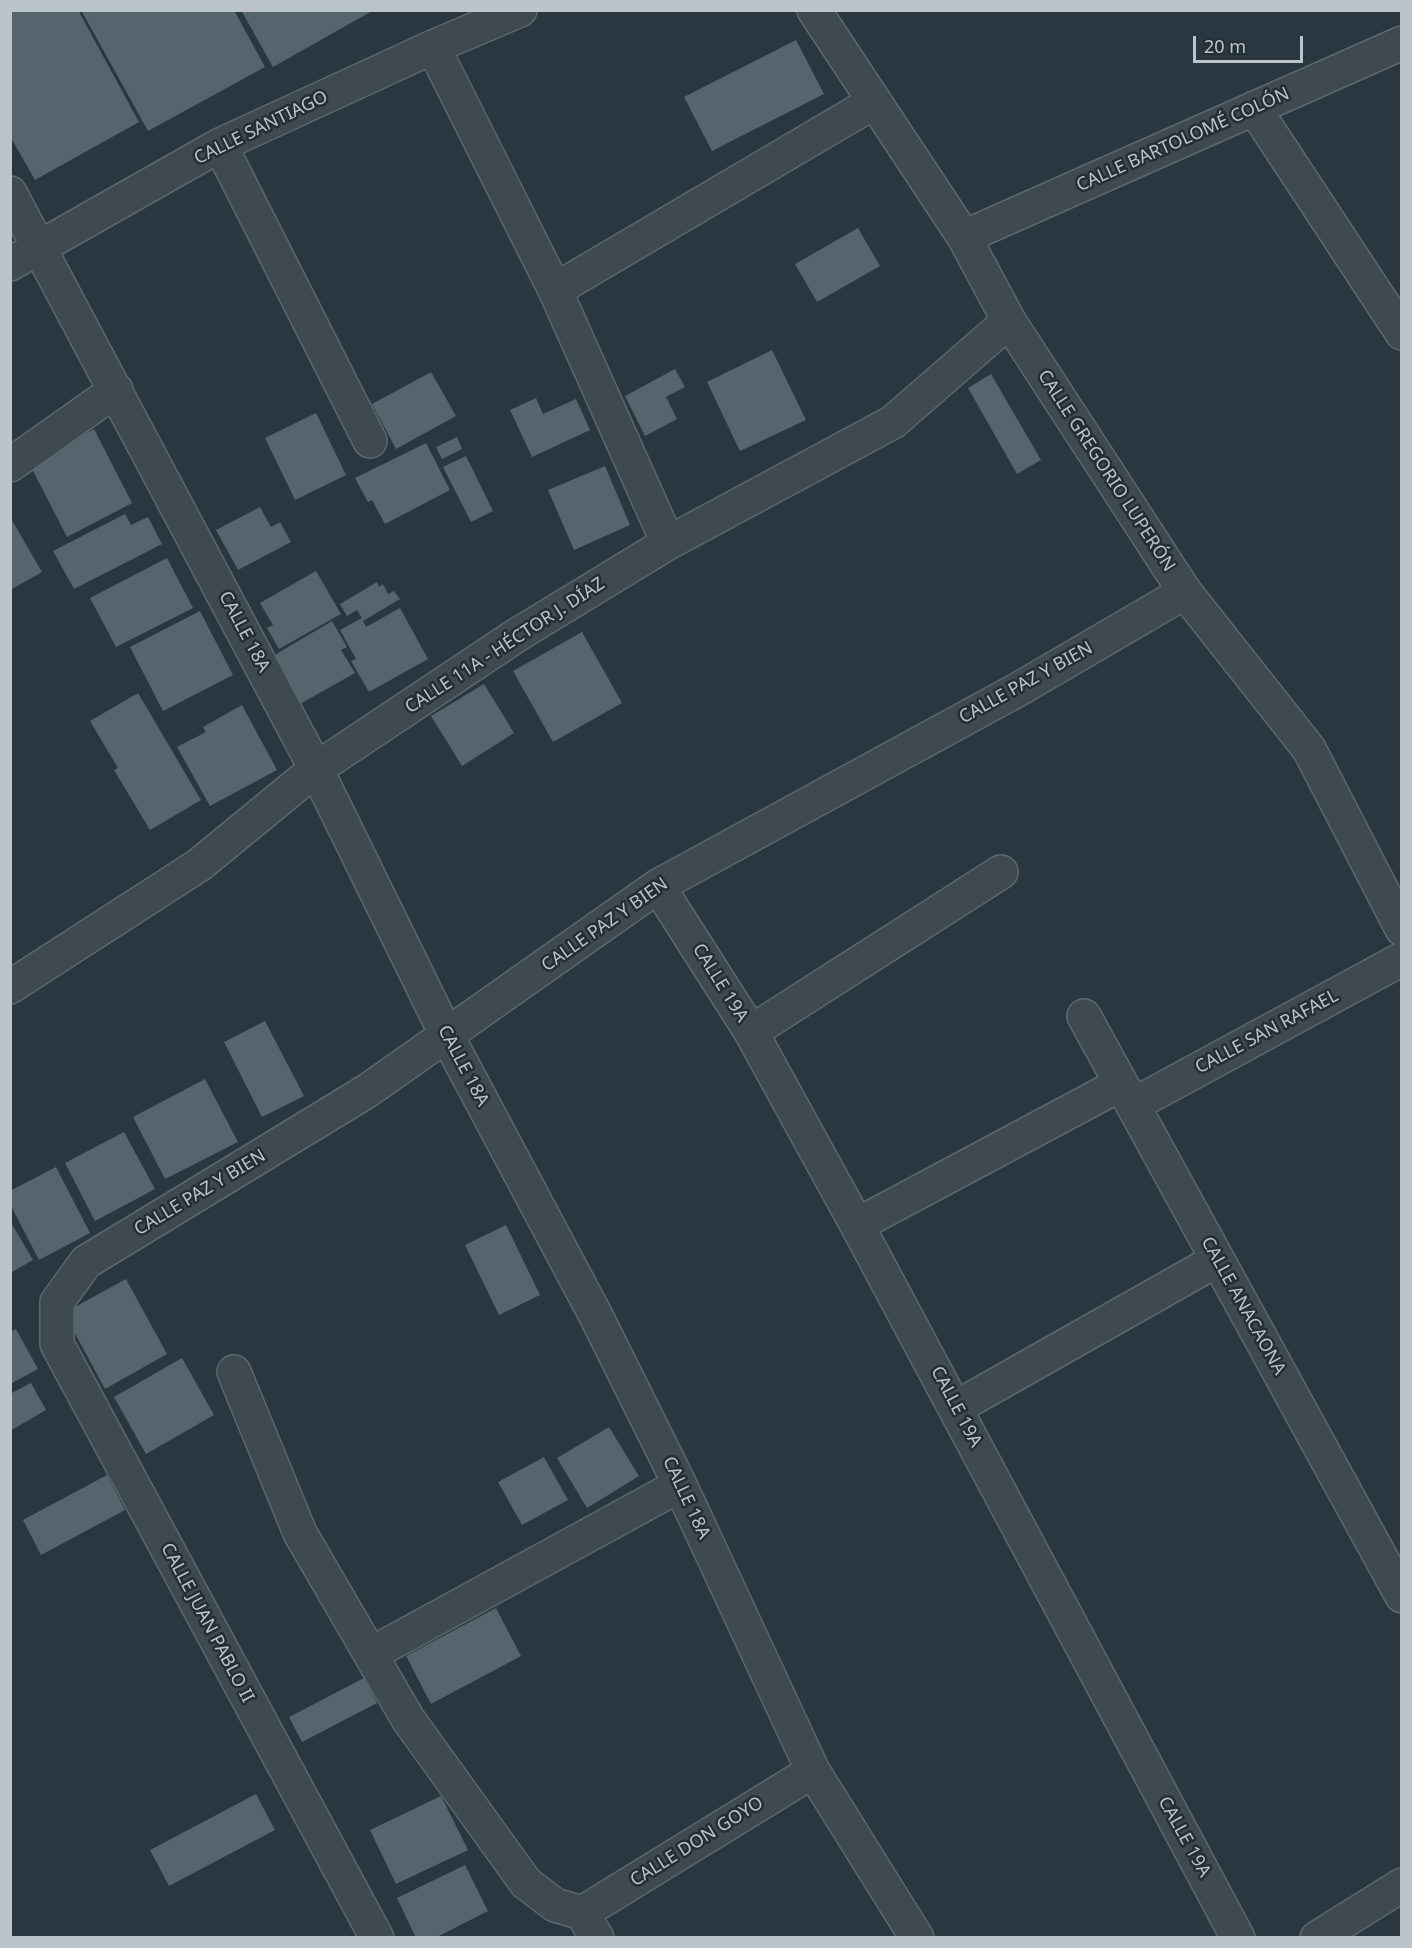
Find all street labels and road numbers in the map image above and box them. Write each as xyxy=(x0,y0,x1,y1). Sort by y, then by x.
street label: CALLE BARTOLOMÉ COLÓN xyxy=(1073,83,1293,197)
street label: CALLE SANTIAGO xyxy=(191,86,331,170)
street label: CALLE GREGORIO LUPERÓN xyxy=(1033,366,1179,576)
street label: CALLE 11A - HÉCTOR J. DÍAZ xyxy=(401,573,609,719)
street label: CALLE 18A xyxy=(214,588,274,676)
street label: CALLE PAZ Y BIEN xyxy=(955,637,1097,729)
street label: CALLE PAZ Y BIEN xyxy=(538,873,672,977)
street label: CALLE 19A xyxy=(687,940,753,1026)
street label: CALLE SAN RAFAEL xyxy=(1192,985,1342,1079)
street label: CALLE 18A xyxy=(433,1022,493,1110)
street label: CALLE PAZ Y BIEN xyxy=(130,1145,270,1241)
street label: CALLE ANACAONA xyxy=(1196,1233,1290,1379)
street label: CALLE 19A xyxy=(926,1363,986,1451)
street label: CALLE 18A xyxy=(658,1453,714,1543)
street label: CALLE JUAN PABLO II xyxy=(156,1540,258,1706)
street label: CALLE DON GOYO xyxy=(626,1792,768,1892)
street label: CALLE 19A xyxy=(1153,1793,1215,1881)

